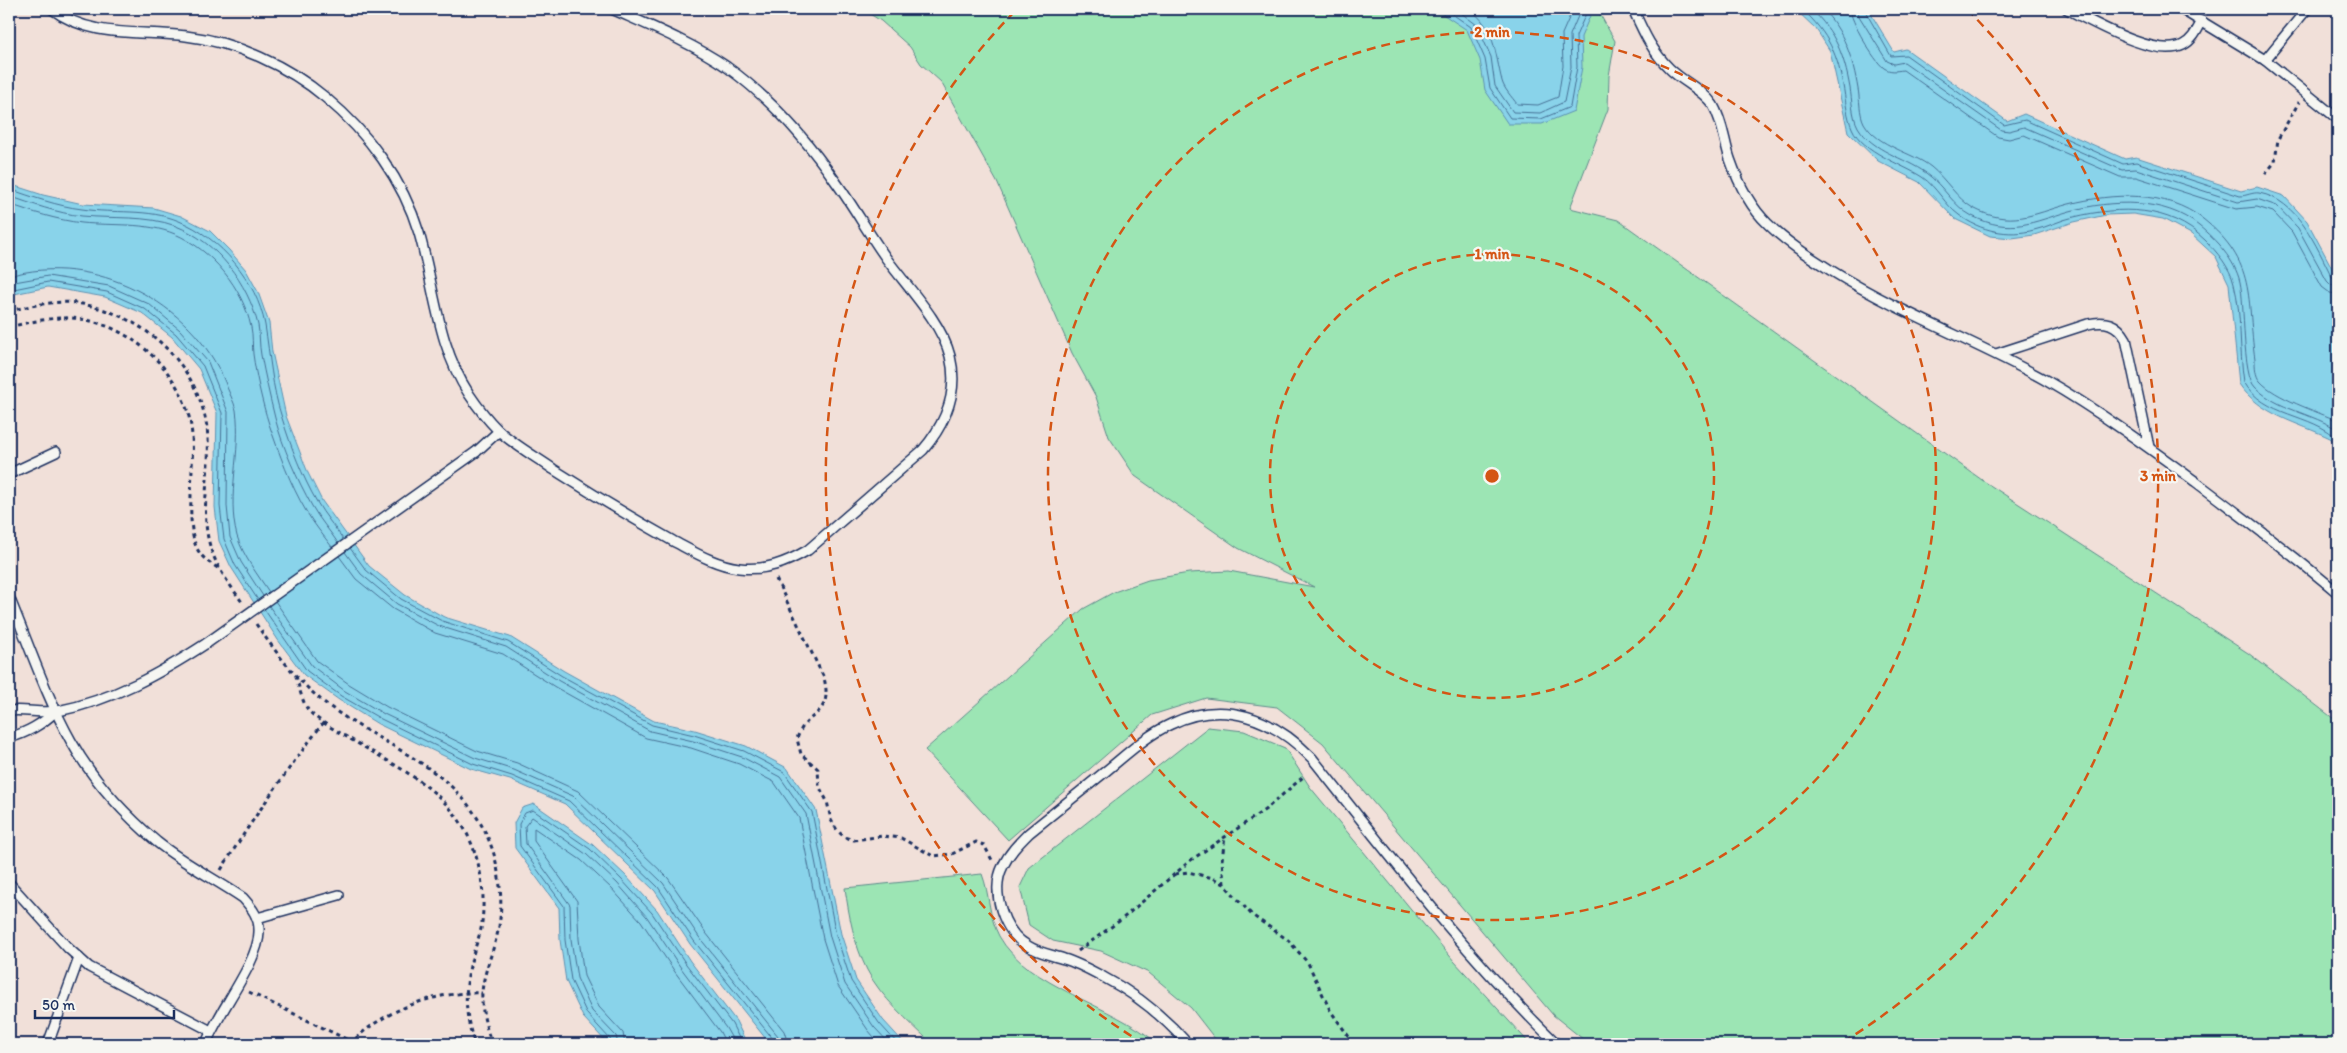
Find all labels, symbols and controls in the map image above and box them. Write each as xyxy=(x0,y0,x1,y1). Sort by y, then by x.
text: 2 min xyxy=(1474,23,1511,41)
text: 1 min xyxy=(1475,245,1510,263)
centre of rings xyxy=(1483,467,1501,485)
text: 3 min xyxy=(2140,467,2177,485)
scale bar xyxy=(35,988,174,1020)
text: 50 m xyxy=(42,996,75,1014)

